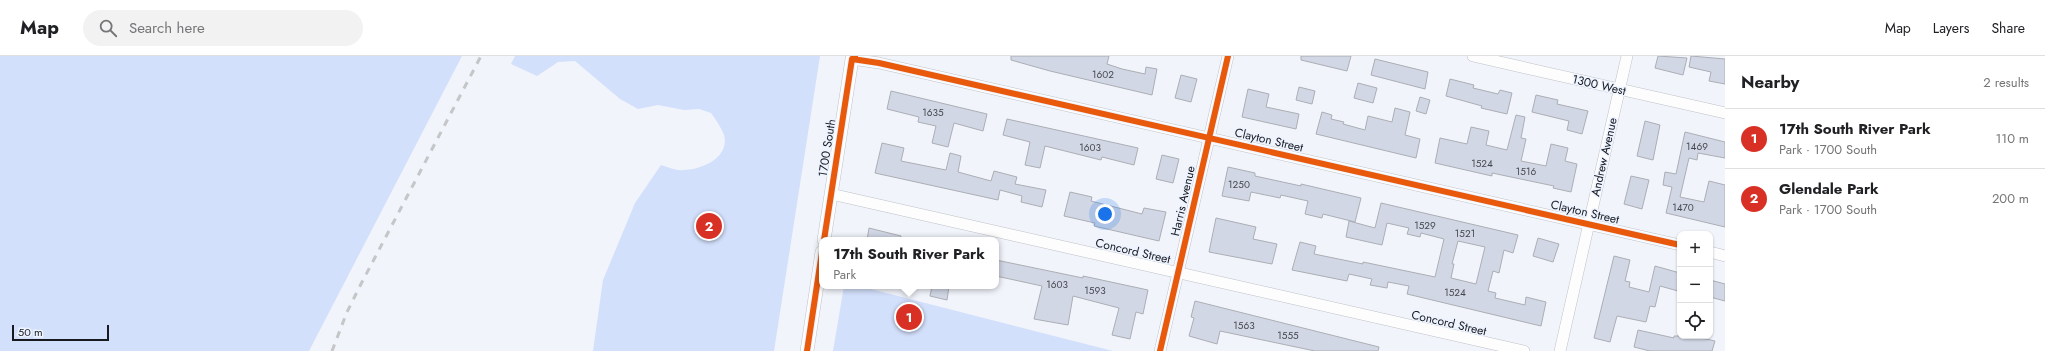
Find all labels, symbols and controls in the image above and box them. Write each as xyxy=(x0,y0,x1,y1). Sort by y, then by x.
search box xyxy=(83,10,363,46)
text: Map xyxy=(20,14,59,41)
icon: search xyxy=(97,17,119,39)
text: Search here xyxy=(129,17,205,39)
text: Map xyxy=(1885,18,1911,38)
text: Layers xyxy=(1933,18,1969,38)
text: Share xyxy=(1991,18,2025,38)
house number: 1602 xyxy=(1092,67,1114,82)
street label: 1300 West xyxy=(1570,70,1628,100)
text: Nearby xyxy=(1741,70,1799,94)
text: 2 results xyxy=(1983,73,2029,92)
house number: 1635 xyxy=(922,105,944,120)
street label: Andrew Avenue xyxy=(1586,116,1622,198)
street label: 1700 South xyxy=(814,118,840,178)
text: 17th South River Park xyxy=(1779,118,1931,140)
street label: Clayton Street xyxy=(1233,123,1305,157)
text: 1 xyxy=(1751,129,1757,148)
text: 110 m xyxy=(1995,129,2029,148)
house number: 1469 xyxy=(1686,139,1708,154)
house number: 1603 xyxy=(1079,140,1101,155)
text: Park · 1700 South xyxy=(1779,140,1877,159)
house number: 1524 xyxy=(1471,156,1493,171)
street label: Harris Avenue xyxy=(1166,164,1200,238)
house number: 1516 xyxy=(1516,164,1536,179)
house number: 1250 xyxy=(1228,177,1250,192)
text: Glendale Park xyxy=(1779,178,1879,200)
text: 2 xyxy=(1750,189,1758,208)
text: 200 m xyxy=(1992,189,2029,208)
street label: Clayton Street xyxy=(1549,195,1621,229)
house number: 1470 xyxy=(1672,200,1694,215)
text: Park · 1700 South xyxy=(1779,200,1877,219)
your location xyxy=(1095,204,1115,224)
pin: 2 xyxy=(696,211,722,241)
house number: 1529 xyxy=(1414,218,1436,233)
house number: 1521 xyxy=(1455,226,1475,241)
map controls xyxy=(1677,231,1713,339)
button: + xyxy=(1677,231,1713,267)
street label: Concord Street xyxy=(1094,234,1172,268)
popup xyxy=(819,237,999,289)
text: 17th South River Park xyxy=(833,243,985,265)
text: Park xyxy=(833,265,856,284)
button: − xyxy=(1677,267,1713,303)
house number: 1603 xyxy=(1046,277,1068,292)
house number: 1593 xyxy=(1084,283,1106,298)
house number: 1524 xyxy=(1444,285,1466,300)
pin: 1 xyxy=(896,302,922,332)
button: locate xyxy=(1677,303,1713,339)
street label: Concord Street xyxy=(1410,306,1488,340)
house number: 1563 xyxy=(1233,318,1255,333)
scale bar xyxy=(12,323,109,342)
text: 50 m xyxy=(18,324,43,340)
house number: 1555 xyxy=(1277,328,1299,343)

